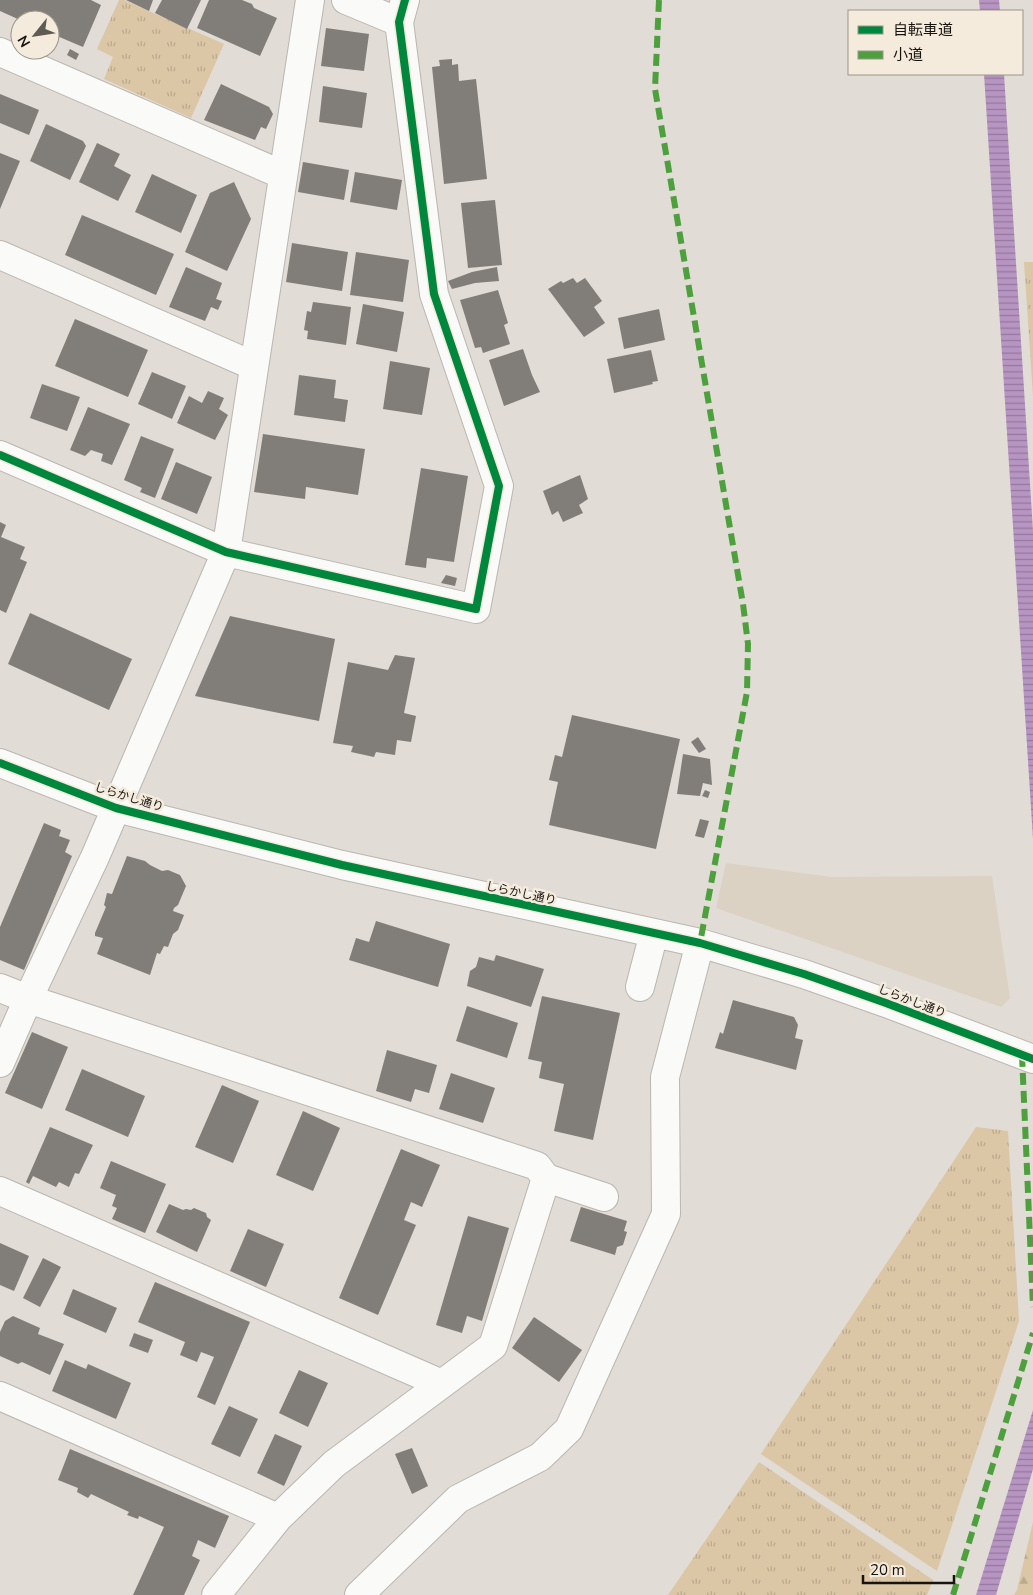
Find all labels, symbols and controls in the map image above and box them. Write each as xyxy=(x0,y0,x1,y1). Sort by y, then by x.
north arrow xyxy=(10,10,60,60)
legend xyxy=(848,10,1023,75)
text: 自転車道 xyxy=(893,20,953,40)
text: N xyxy=(13,32,35,51)
text: 小道 xyxy=(893,45,923,65)
street label: しらかし通り xyxy=(92,779,166,815)
street label: しらかし通り xyxy=(484,878,558,908)
street label: しらかし通り xyxy=(876,981,948,1021)
scale bar xyxy=(863,1552,954,1584)
text: 20 m xyxy=(870,1560,905,1580)

